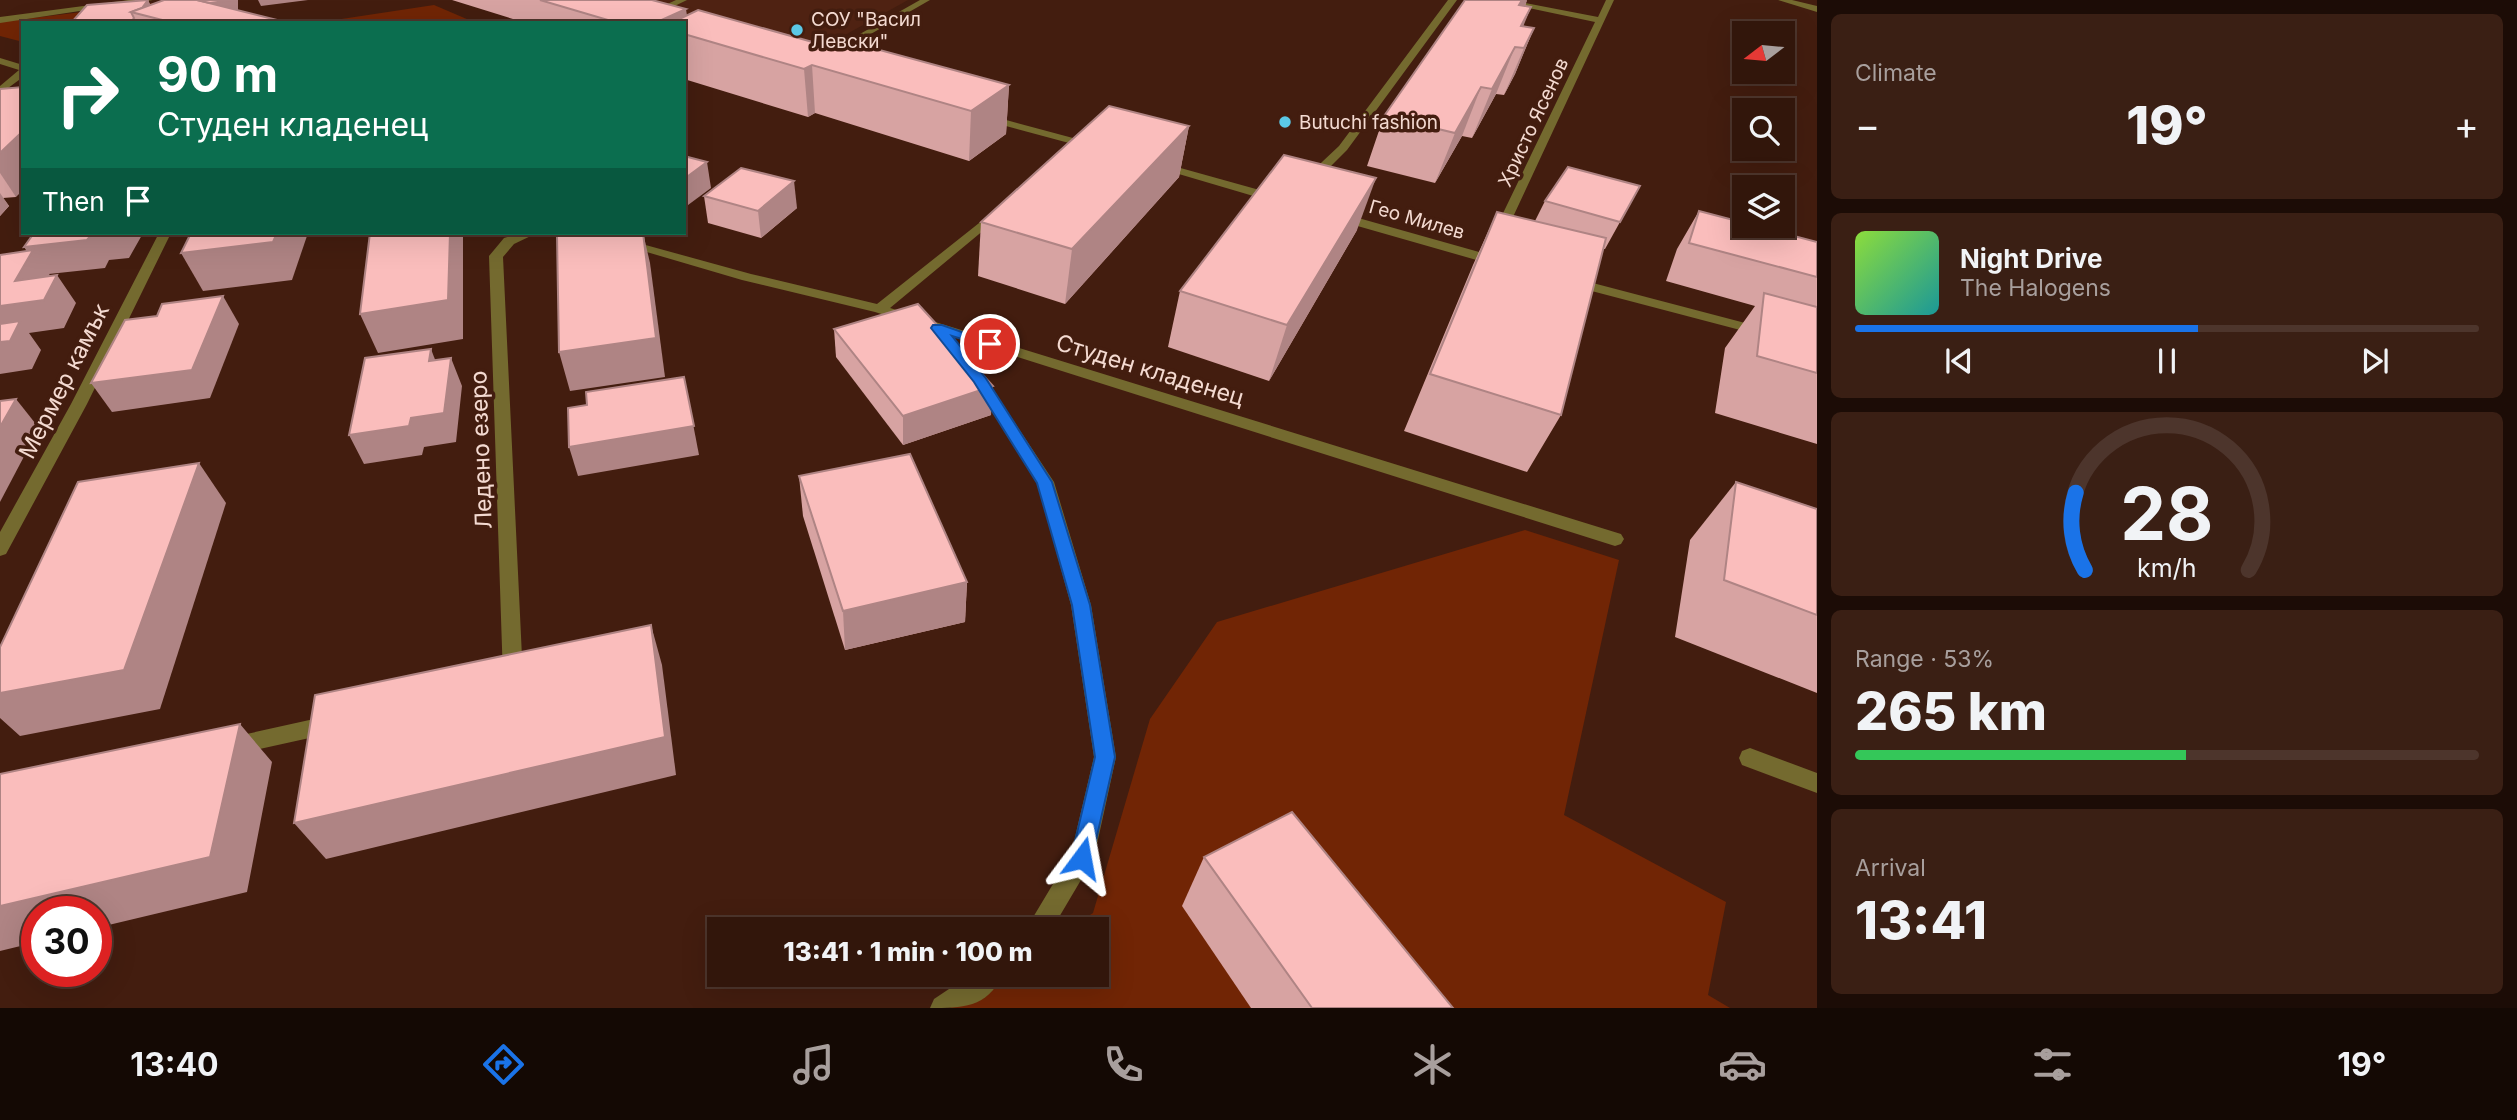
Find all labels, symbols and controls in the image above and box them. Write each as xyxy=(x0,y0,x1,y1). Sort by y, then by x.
place label: СОУ "Васил Левски" xyxy=(811,8,921,53)
north arrow xyxy=(1732,21,1796,84)
map controls xyxy=(1732,21,1795,238)
marker: СОУ "Васил Левски" xyxy=(789,22,805,38)
text: 90 m xyxy=(157,45,278,104)
icon: right xyxy=(42,49,133,140)
street label: Христо Ясенов xyxy=(1494,54,1573,190)
text: Climate xyxy=(1855,59,1937,87)
text: 19° xyxy=(2126,94,2208,157)
button: search xyxy=(1732,98,1795,161)
text: − xyxy=(1855,102,1880,148)
text: + xyxy=(2454,102,2479,148)
text: Студен кладенец xyxy=(157,105,428,144)
place label: Butuchi fashion xyxy=(1299,111,1438,134)
marker: Butuchi fashion xyxy=(1277,114,1293,130)
button: layers xyxy=(1732,175,1795,238)
icon: arrive xyxy=(119,182,157,220)
text: Then xyxy=(42,186,105,217)
street label: Гео Милев xyxy=(1366,195,1467,244)
text: Night Drive xyxy=(1960,243,2102,274)
text: The Halogens xyxy=(1960,274,2111,302)
street label: Мермер камък xyxy=(13,298,115,463)
pin xyxy=(960,314,1020,374)
icon: arrive xyxy=(971,325,1009,363)
street label: Студен кладенец xyxy=(1053,328,1248,412)
icon: previous xyxy=(1940,342,1978,380)
icon: pause xyxy=(2148,342,2186,380)
icon: next xyxy=(2356,342,2394,380)
street label: Ледено езеро xyxy=(464,370,498,530)
text: 28 xyxy=(2120,469,2214,558)
text: km/h xyxy=(2137,553,2197,583)
text: Range · 53% xyxy=(1855,645,1994,673)
text: 265 km xyxy=(1855,680,2047,743)
position arrow xyxy=(1045,821,1119,895)
text: Arrival xyxy=(1855,854,1926,882)
text: 13:41 xyxy=(1855,889,1987,952)
speed limit sign: 30 xyxy=(21,896,112,987)
text: 13:41 · 1 min · 100 m xyxy=(783,936,1033,967)
icon: directions xyxy=(479,1040,528,1089)
icon: music xyxy=(789,1040,838,1089)
icon: phone xyxy=(1099,1040,1148,1089)
icon: climate xyxy=(1408,1040,1457,1089)
icon: car xyxy=(1718,1040,1767,1089)
icon: filters xyxy=(2028,1040,2077,1089)
text: 13:40 xyxy=(130,1045,219,1084)
text: 19° xyxy=(2337,1045,2387,1084)

